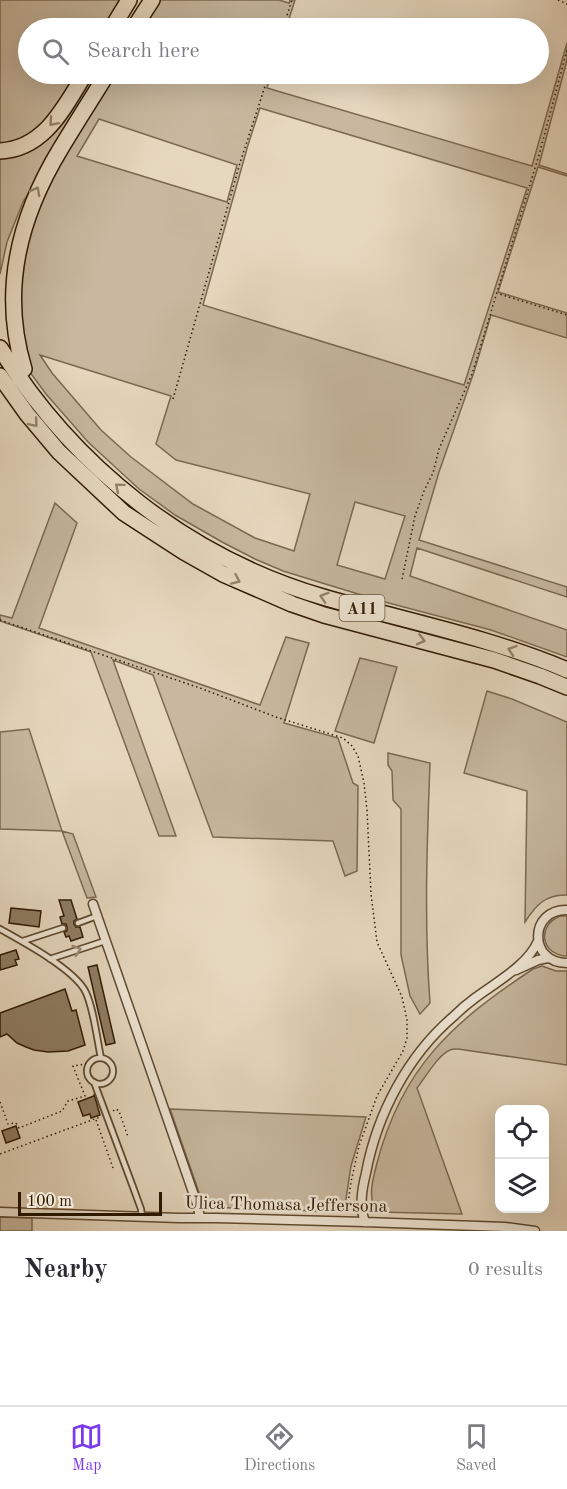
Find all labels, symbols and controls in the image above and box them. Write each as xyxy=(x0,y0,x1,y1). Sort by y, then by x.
search box xyxy=(18,18,549,84)
icon: search xyxy=(39,35,72,68)
text: Search here xyxy=(87,40,200,62)
one-way arrow xyxy=(49,115,60,126)
one-way arrow xyxy=(28,186,40,197)
one-way arrow xyxy=(27,417,38,428)
one-way arrow xyxy=(115,483,126,494)
one-way arrow xyxy=(229,572,240,584)
one-way arrow xyxy=(319,592,330,604)
road number: A11 xyxy=(340,595,385,621)
one-way arrow xyxy=(416,632,426,645)
one-way arrow xyxy=(507,644,518,657)
one-way arrow xyxy=(71,945,82,958)
map controls xyxy=(495,1105,549,1213)
button: locate xyxy=(495,1105,549,1159)
button: layers xyxy=(495,1159,549,1213)
scale bar xyxy=(18,1189,162,1216)
text: 100 m xyxy=(27,1194,72,1210)
street label: Ulica Thomasa Jeffersona xyxy=(184,1194,388,1216)
text: Nearby xyxy=(24,1257,108,1283)
text: 0 results xyxy=(468,1260,543,1280)
tab: Map xyxy=(70,1420,103,1476)
tab: Directions xyxy=(244,1420,315,1476)
tab: Saved xyxy=(456,1420,497,1476)

